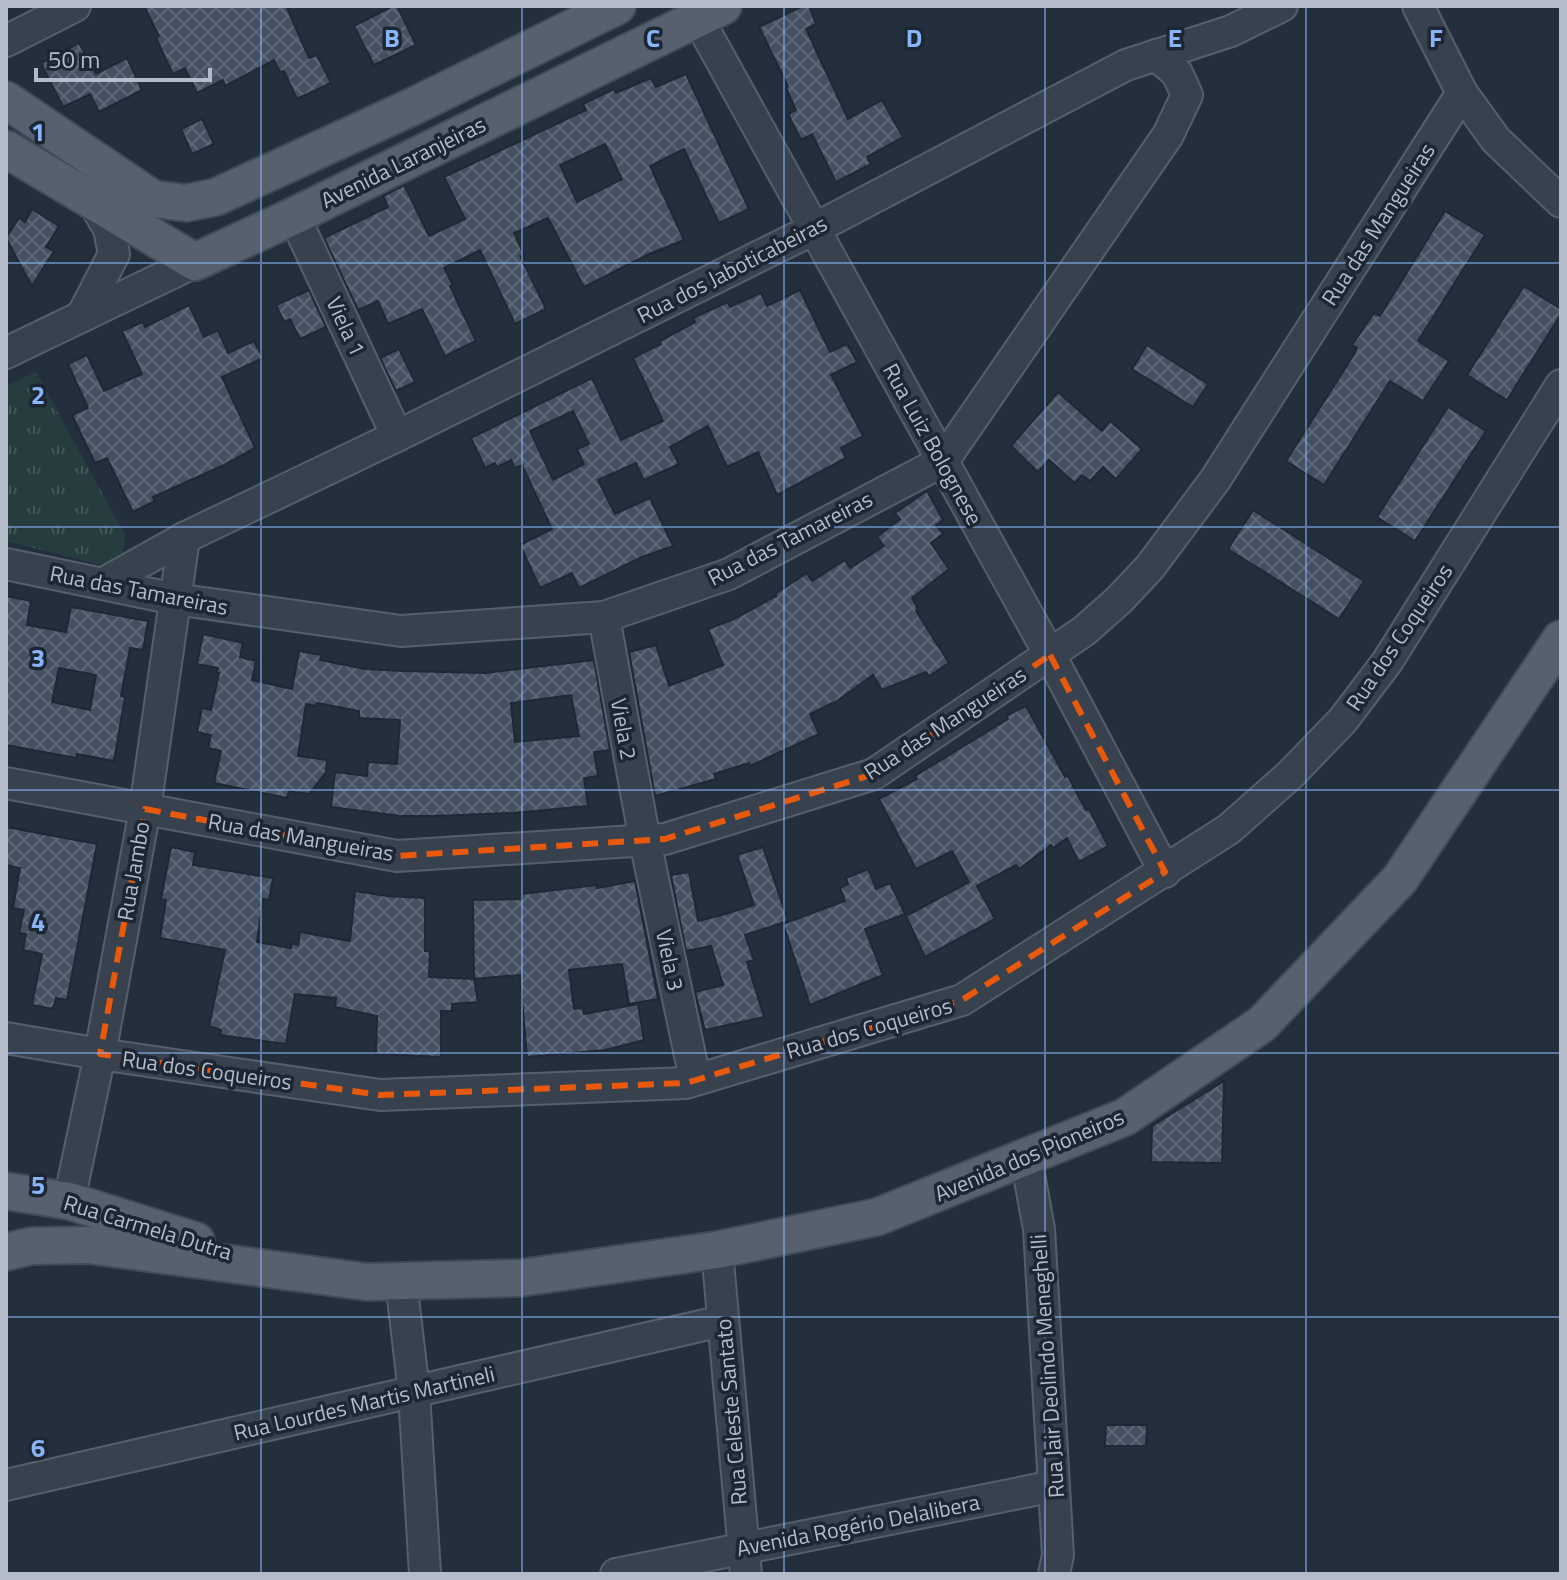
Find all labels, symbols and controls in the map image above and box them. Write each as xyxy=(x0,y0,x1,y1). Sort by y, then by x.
text: B xyxy=(384,18,400,57)
text: C xyxy=(646,18,660,57)
text: D xyxy=(906,18,922,57)
text: E xyxy=(1168,18,1182,57)
text: F xyxy=(1429,18,1443,57)
scale bar xyxy=(36,32,210,82)
text: 50 m xyxy=(48,41,100,77)
street label: Avenida Laranjeiras xyxy=(315,107,491,217)
text: 1 xyxy=(31,112,45,151)
street label: Rua das Mangueiras xyxy=(1313,136,1443,312)
street label: Rua dos Jaboticabeiras xyxy=(631,206,833,332)
street label: Viela 1 xyxy=(317,291,375,361)
street label: Rua Luiz Bolognese xyxy=(874,357,992,531)
text: 2 xyxy=(31,375,45,414)
street label: Rua das Tamareiras xyxy=(702,482,878,594)
street label: Rua das Tamareiras xyxy=(47,556,231,624)
street label: Rua dos Coqueiros xyxy=(1337,557,1461,717)
text: 3 xyxy=(31,638,45,677)
street label: Rua das Mangueiras xyxy=(857,658,1033,788)
street label: Viela 2 xyxy=(602,696,646,762)
street label: Rua das Mangueiras xyxy=(206,804,396,870)
street label: Rua Jambo xyxy=(108,819,158,923)
text: 4 xyxy=(31,902,45,941)
street label: Viela 3 xyxy=(647,926,693,994)
street label: Rua dos Coqueiros xyxy=(782,988,956,1068)
street label: Rua dos Coqueiros xyxy=(120,1041,294,1099)
street label: Avenida dos Pioneiros xyxy=(929,1100,1129,1210)
text: 5 xyxy=(31,1165,45,1204)
street label: Rua Carmela Dutra xyxy=(60,1185,236,1269)
street label: Rua Jair Deolindo Meneghelli xyxy=(1021,1233,1073,1499)
street label: Rua Celeste Santato xyxy=(706,1317,756,1507)
street label: Rua Lourdes Martis Martineli xyxy=(230,1356,498,1450)
text: 6 xyxy=(31,1428,45,1467)
street label: Avenida Rogério Delalibera xyxy=(733,1485,983,1565)

